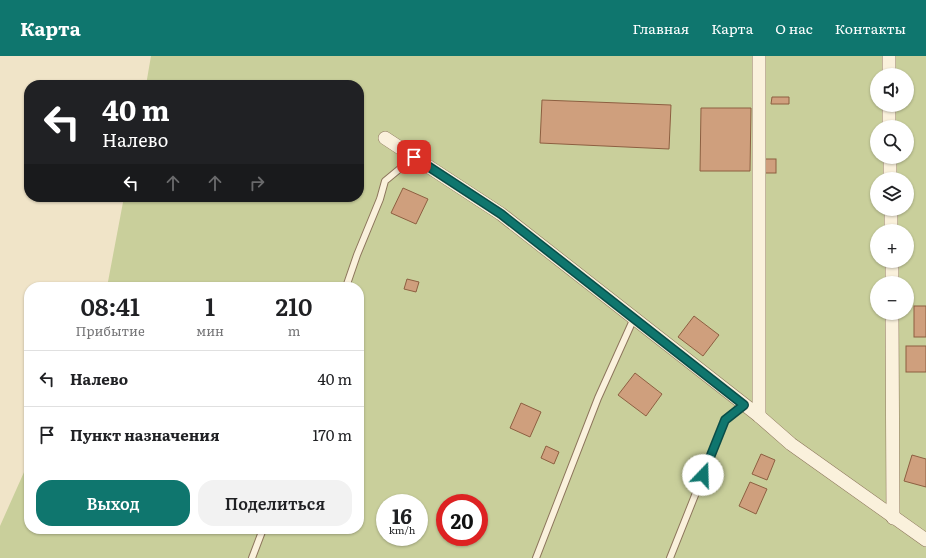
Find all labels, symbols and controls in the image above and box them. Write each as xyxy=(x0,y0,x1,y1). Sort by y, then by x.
text: Карта xyxy=(20,14,81,42)
text: Главная xyxy=(633,18,689,38)
text: Карта xyxy=(711,18,753,38)
text: О нас xyxy=(775,18,813,38)
text: Контакты xyxy=(835,18,906,38)
map controls xyxy=(870,68,914,320)
button: sound xyxy=(870,68,914,112)
text: 40 m xyxy=(102,88,170,130)
icon: left xyxy=(36,96,88,148)
button: search xyxy=(870,120,914,164)
text: Налево xyxy=(102,126,168,153)
pin xyxy=(397,140,431,174)
icon: arrive xyxy=(403,146,425,168)
icon: left xyxy=(120,172,142,194)
icon: ahead xyxy=(162,172,184,194)
icon: ahead xyxy=(204,172,226,194)
icon: right xyxy=(246,172,268,194)
button: layers xyxy=(870,172,914,216)
button: + xyxy=(870,224,914,268)
button: − xyxy=(870,276,914,320)
text: 08:41 xyxy=(80,288,140,323)
text: 1 xyxy=(205,288,215,323)
text: 210 xyxy=(276,288,312,323)
text: Прибытие xyxy=(76,321,145,340)
text: мин xyxy=(196,321,224,340)
text: m xyxy=(288,321,300,340)
text: Налево xyxy=(70,367,128,390)
text: 40 m xyxy=(318,367,352,390)
icon: left xyxy=(36,368,58,390)
text: Пункт назначения xyxy=(70,423,220,446)
text: 170 m xyxy=(313,423,352,446)
icon: arrive xyxy=(36,424,58,446)
position arrow xyxy=(682,454,724,496)
button: Выход xyxy=(36,480,190,526)
button: Поделиться xyxy=(198,480,352,526)
speed limit sign: 20 xyxy=(436,494,488,546)
text: 16 xyxy=(392,500,412,530)
text: km/h xyxy=(389,522,415,537)

